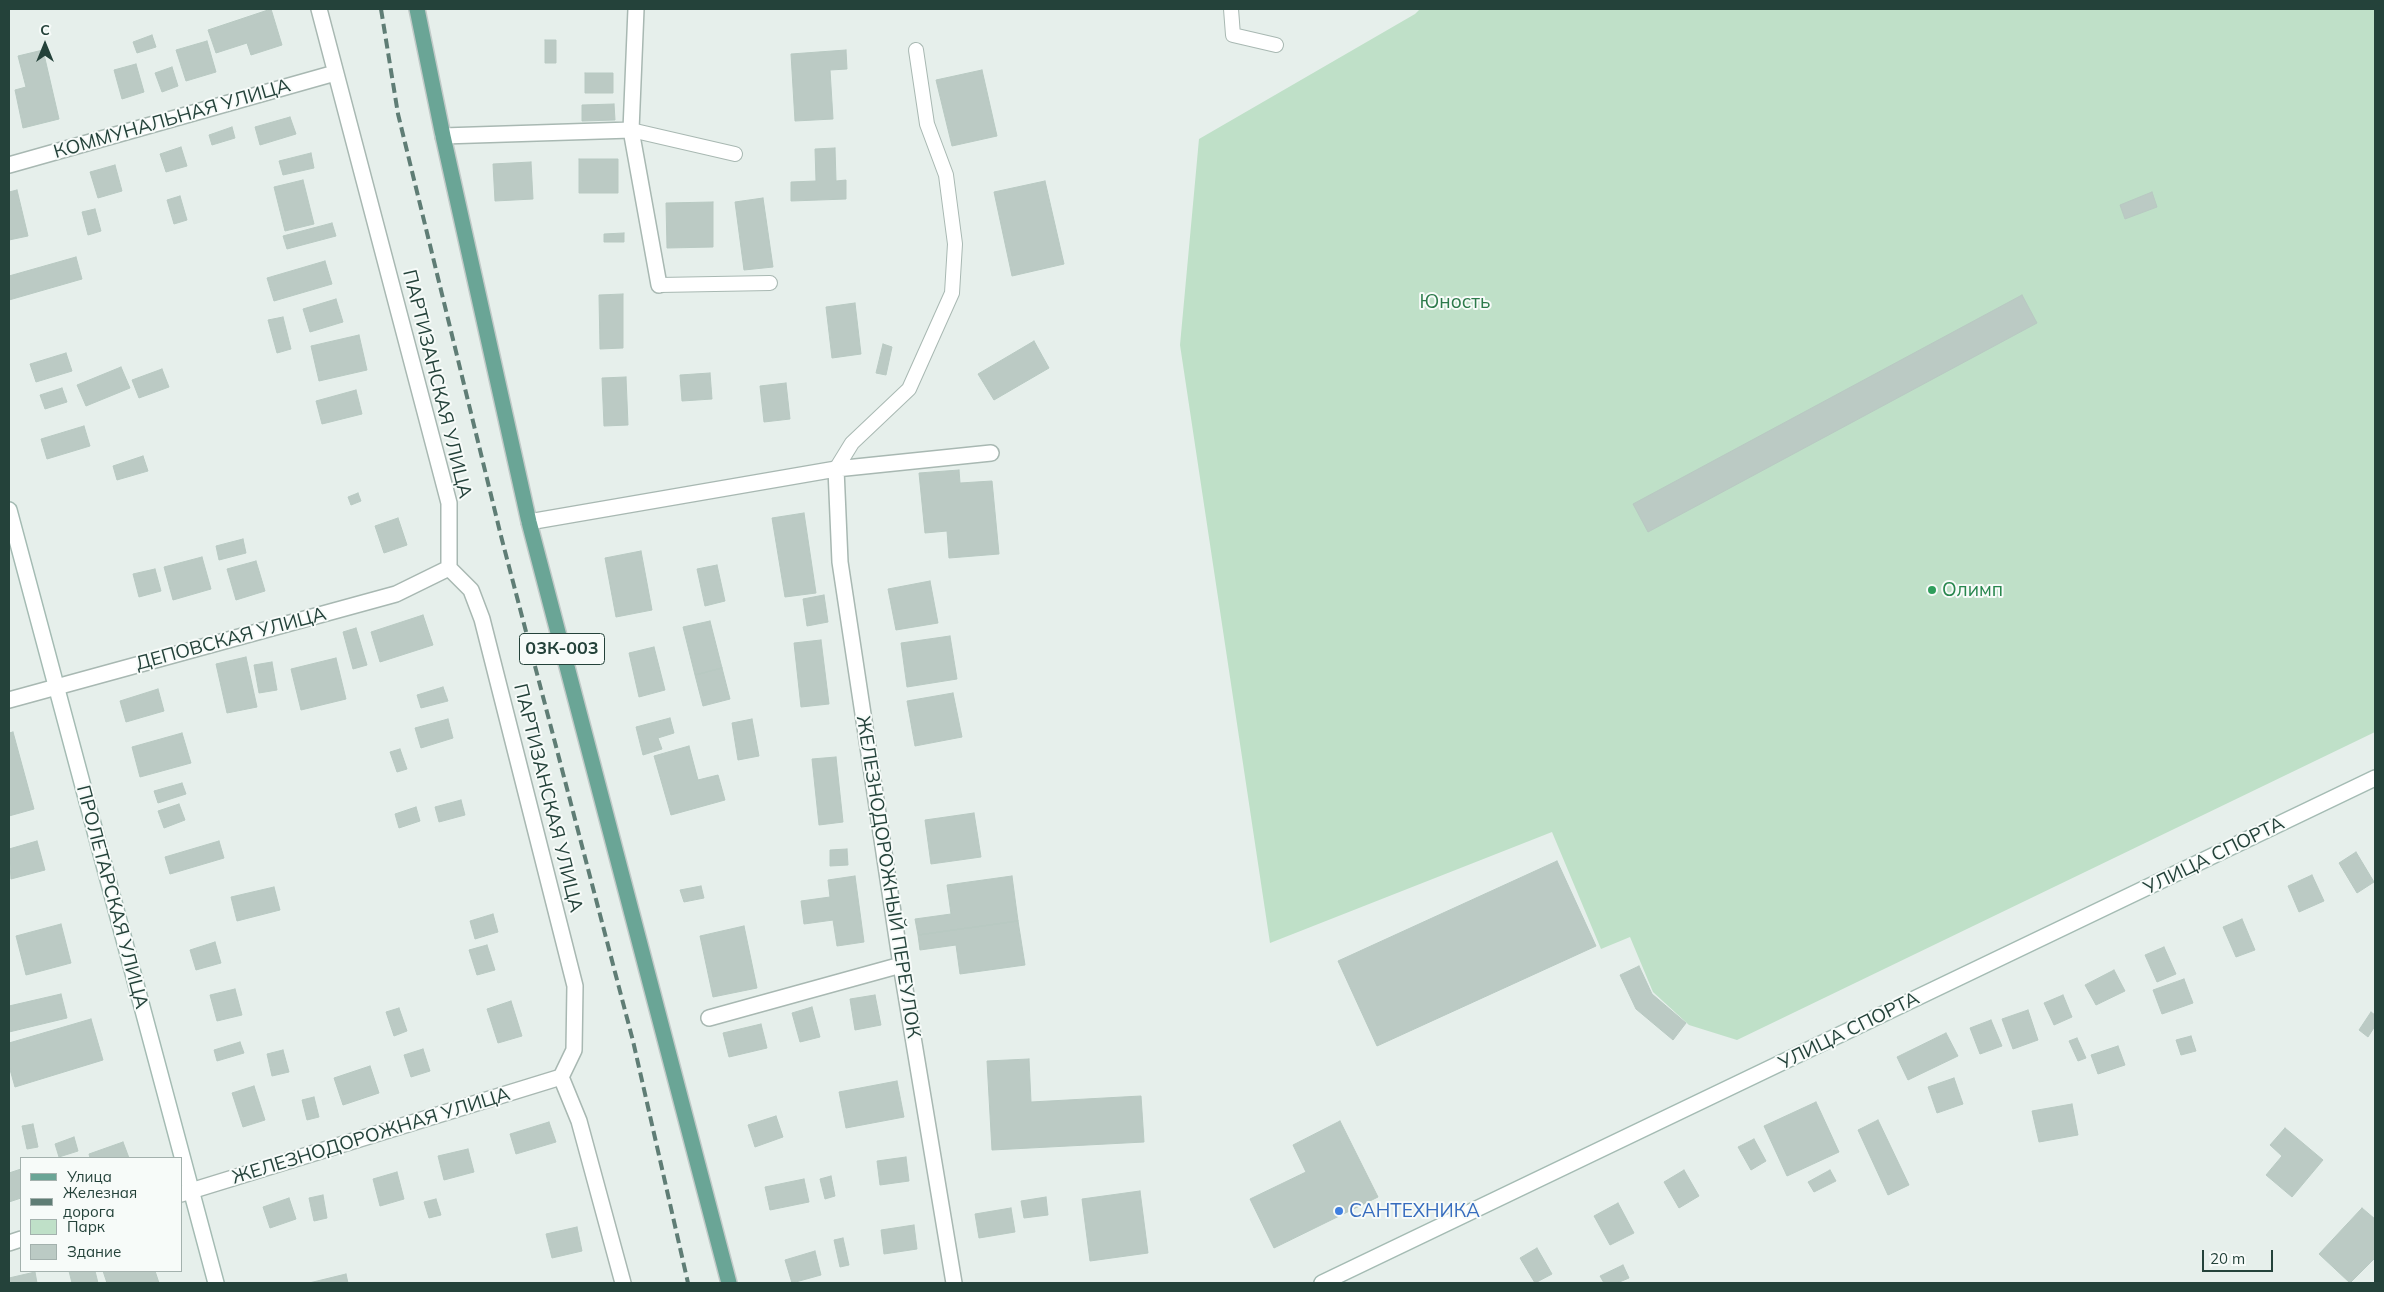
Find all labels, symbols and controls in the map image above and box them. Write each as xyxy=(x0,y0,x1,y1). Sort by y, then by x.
north arrow xyxy=(20,20,70,70)
text: С xyxy=(40,21,50,39)
street label: КОММУНАЛЬНАЯ УЛИЦА xyxy=(51,74,293,164)
street label: ПАРТИЗАНСКАЯ УЛИЦА xyxy=(398,267,476,501)
park label: Юность xyxy=(1420,291,1490,313)
place label: Олимп xyxy=(1942,579,2003,601)
marker: Олимп xyxy=(1926,584,1938,596)
street label: ДЕПОВСКАЯ УЛИЦА xyxy=(133,603,329,675)
road number: 03К-003 xyxy=(520,634,604,664)
street label: ПАРТИЗАНСКАЯ УЛИЦА xyxy=(509,681,587,915)
street label: ЖЕЛЕЗНОДОРОЖНЫЙ ПЕРЕУЛОК xyxy=(851,714,925,1040)
street label: ПРОЛЕТАРСКАЯ УЛИЦА xyxy=(71,783,153,1011)
street label: УЛИЦА СПОРТА xyxy=(2140,812,2288,900)
street label: УЛИЦА СПОРТА xyxy=(1775,987,1923,1075)
street label: ЖЕЛЕЗНОДОРОЖНАЯ УЛИЦА xyxy=(229,1083,513,1189)
legend xyxy=(20,1157,182,1272)
text: Улица xyxy=(67,1167,112,1186)
text: Железная дорога xyxy=(63,1183,137,1221)
place label: САНТЕХНИКА xyxy=(1349,1200,1480,1222)
marker: САНТЕХНИКА xyxy=(1333,1205,1345,1217)
text: Парк xyxy=(67,1217,105,1236)
scale bar xyxy=(2204,1240,2275,1272)
text: Здание xyxy=(67,1242,121,1261)
text: 20 m xyxy=(2210,1249,2245,1268)

